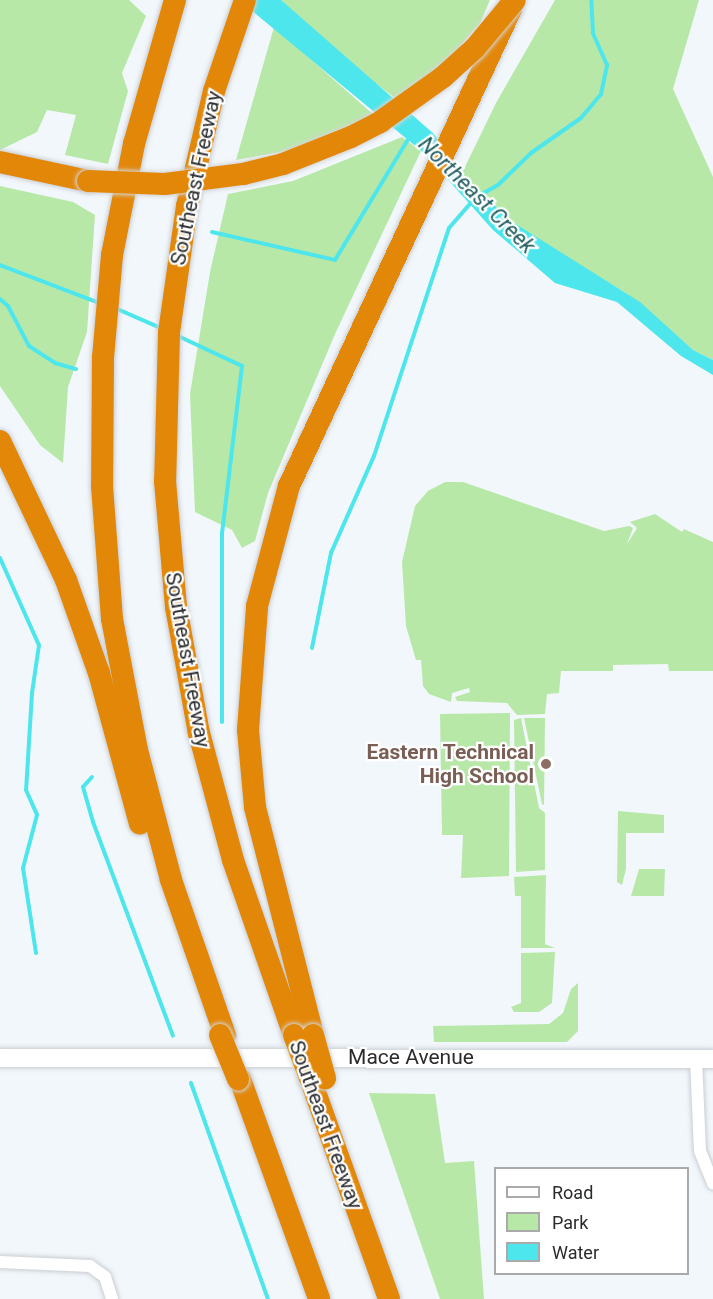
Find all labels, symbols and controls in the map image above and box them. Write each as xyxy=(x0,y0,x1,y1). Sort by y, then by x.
street label: Southeast Freeway xyxy=(165,89,227,267)
water label: Northeast Creek xyxy=(413,131,541,259)
street label: Southeast Freeway xyxy=(160,570,216,750)
place label: Eastern Technical High School xyxy=(366,739,534,789)
marker: Eastern Technical High School xyxy=(539,757,553,771)
street label: Southeast Freeway xyxy=(284,1037,368,1213)
street label: Mace Avenue xyxy=(348,1044,474,1070)
legend xyxy=(494,1167,689,1275)
text: Road xyxy=(552,1182,593,1203)
text: Park xyxy=(552,1212,588,1233)
text: Water xyxy=(552,1242,599,1263)

